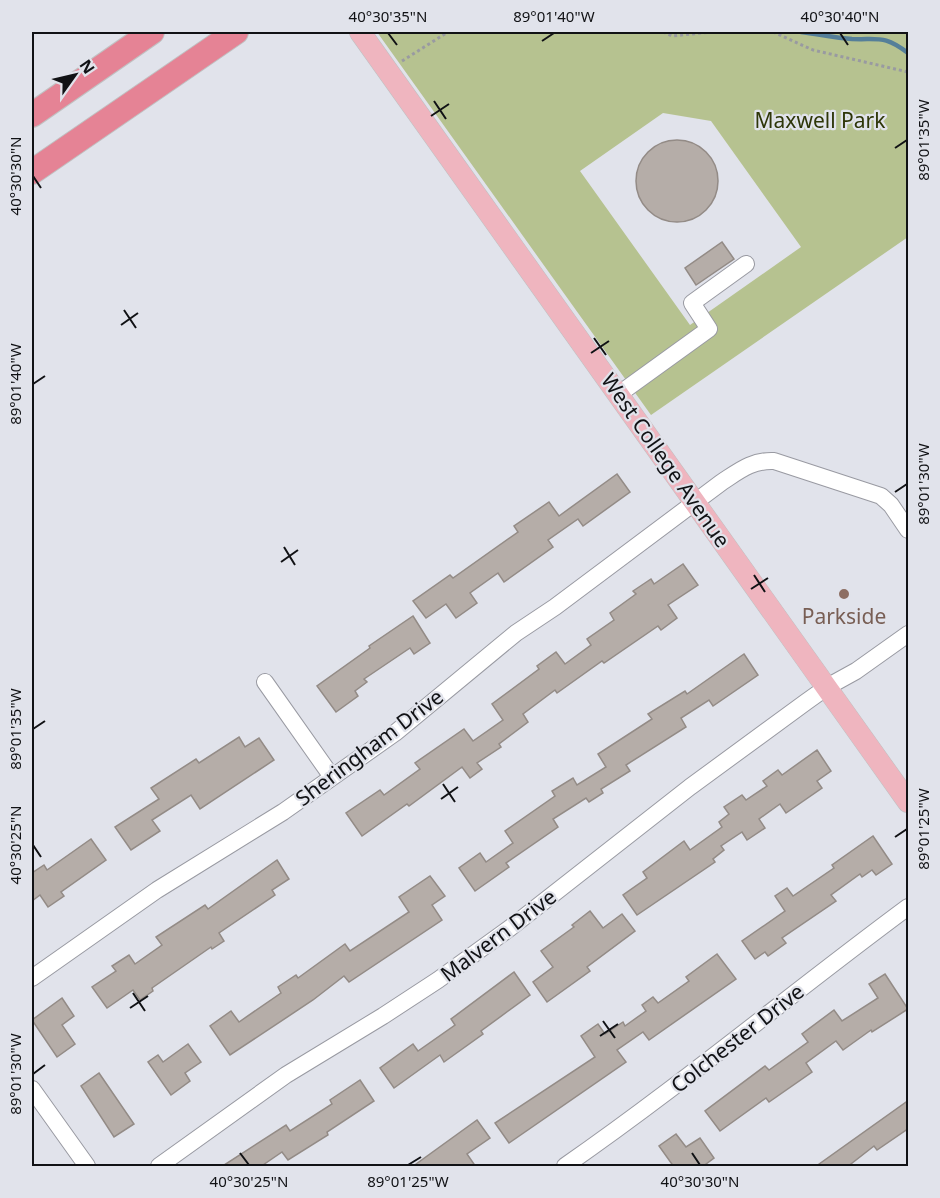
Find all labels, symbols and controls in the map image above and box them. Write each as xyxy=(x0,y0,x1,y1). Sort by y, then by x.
text: 40°30'35"N xyxy=(349,6,427,26)
text: 89°01'40"W xyxy=(513,6,595,26)
text: 40°30'40"N xyxy=(801,6,879,26)
north arrow xyxy=(45,45,105,105)
text: N xyxy=(75,55,100,78)
text: 89°01'35"W xyxy=(913,99,933,181)
park label: Maxwell Park xyxy=(755,106,886,134)
text: 40°30'30"N xyxy=(5,137,25,215)
text: 89°01'40"W xyxy=(5,343,25,425)
street label: West College Avenue xyxy=(595,367,737,553)
text: 89°01'30"W xyxy=(913,443,933,525)
marker: Parkside xyxy=(837,587,851,601)
place label: Parkside xyxy=(802,602,886,630)
street label: Sheringham Drive xyxy=(289,682,449,812)
text: 89°01'35"W xyxy=(5,688,25,770)
text: 89°01'25"W xyxy=(913,788,933,870)
text: 40°30'25"N xyxy=(5,806,25,884)
street label: Malvern Drive xyxy=(435,882,561,988)
street label: Colchester Drive xyxy=(665,977,809,1099)
text: 89°01'30"W xyxy=(5,1033,25,1115)
text: 40°30'25"N xyxy=(210,1171,288,1191)
text: 89°01'25"W xyxy=(367,1171,449,1191)
text: 40°30'30"N xyxy=(661,1171,739,1191)

